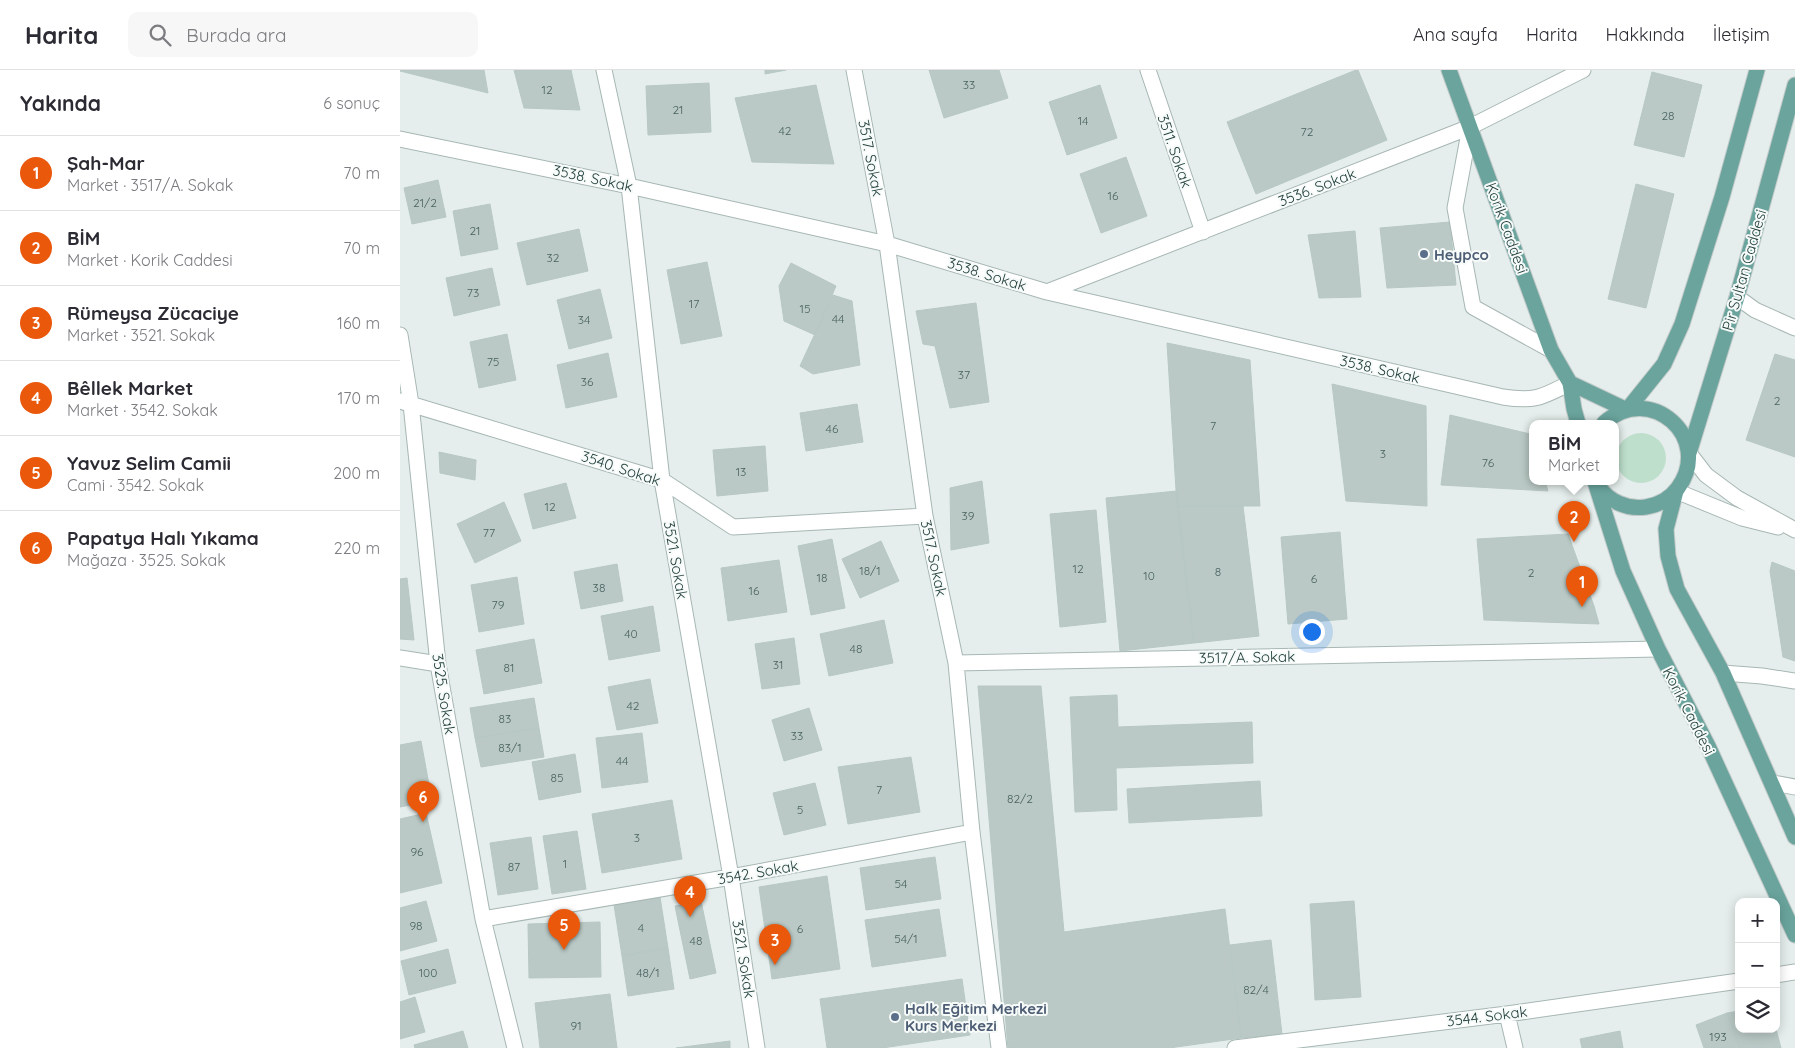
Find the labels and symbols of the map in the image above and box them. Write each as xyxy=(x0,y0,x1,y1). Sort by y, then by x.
house number: 33 xyxy=(963,77,975,92)
house number: 12 xyxy=(541,82,553,97)
house number: 21 xyxy=(672,102,684,117)
house number: 28 xyxy=(1661,108,1675,123)
street label: 3511. Sokak xyxy=(1154,112,1196,190)
house number: 14 xyxy=(1078,113,1088,128)
street label: 3517. Sokak xyxy=(854,118,888,198)
house number: 42 xyxy=(779,123,792,138)
house number: 72 xyxy=(1301,124,1314,139)
street label: 3538. Sokak xyxy=(551,160,635,196)
street label: 3536. Sokak xyxy=(1276,164,1358,210)
street label: Korik Caddesi xyxy=(1482,180,1532,276)
house number: 16 xyxy=(1108,188,1119,203)
house number: 21/2 xyxy=(413,195,437,210)
street label: Pir Sultan Caddesi xyxy=(1718,207,1770,333)
house number: 21 xyxy=(469,223,481,238)
place label: Heypco xyxy=(1434,245,1489,264)
marker: Heypco xyxy=(1418,248,1430,260)
house number: 32 xyxy=(547,250,560,265)
street label: 3538. Sokak xyxy=(945,253,1029,295)
house number: 73 xyxy=(467,285,479,300)
house number: 17 xyxy=(689,296,699,311)
house number: 15 xyxy=(800,301,810,316)
house number: 44 xyxy=(832,311,844,326)
house number: 34 xyxy=(578,312,590,327)
street label: 3538. Sokak xyxy=(1338,351,1422,387)
house number: 75 xyxy=(487,354,499,369)
house number: 37 xyxy=(958,367,970,382)
house number: 36 xyxy=(581,374,594,389)
house number: 2 xyxy=(1774,393,1781,408)
house number: 7 xyxy=(1210,418,1216,433)
house number: 46 xyxy=(826,421,839,436)
street label: 3540. Sokak xyxy=(579,446,663,490)
house number: 3 xyxy=(1380,446,1386,461)
house number: 76 xyxy=(1482,455,1495,470)
house number: 13 xyxy=(736,464,746,479)
house number: 12 xyxy=(544,499,556,514)
pin: 2 xyxy=(1558,501,1590,542)
house number: 39 xyxy=(962,508,975,523)
street label: 3517. Sokak xyxy=(917,518,951,598)
street label: 3521. Sokak xyxy=(660,519,692,601)
house number: 77 xyxy=(483,525,495,540)
house number: 12 xyxy=(1072,561,1084,576)
house number: 18/1 xyxy=(859,563,881,578)
house number: 8 xyxy=(1215,564,1221,579)
house number: 2 xyxy=(1528,565,1535,580)
pin: 1 xyxy=(1566,566,1598,607)
house number: 10 xyxy=(1143,568,1155,583)
house number: 18 xyxy=(817,570,827,585)
house number: 6 xyxy=(1311,571,1318,586)
house number: 38 xyxy=(593,580,605,595)
house number: 16 xyxy=(749,583,760,598)
house number: 79 xyxy=(492,597,505,612)
your location xyxy=(1299,619,1325,645)
house number: 40 xyxy=(624,626,638,641)
house number: 48 xyxy=(850,641,862,656)
street label: 3517/A. Sokak xyxy=(1199,647,1295,667)
street label: 3525. Sokak xyxy=(428,652,460,736)
house number: 31 xyxy=(773,657,783,672)
house number: 81 xyxy=(504,660,514,675)
street label: Korik Caddesi xyxy=(1659,664,1719,758)
house number: 42 xyxy=(627,698,640,713)
house number: 83 xyxy=(499,711,511,726)
house number: 33 xyxy=(791,728,803,743)
house number: 83/1 xyxy=(498,740,522,755)
house number: 44 xyxy=(616,753,628,768)
house number: 85 xyxy=(550,770,564,785)
pin: 6 xyxy=(407,781,439,822)
house number: 7 xyxy=(876,782,882,797)
house number: 82/2 xyxy=(1007,791,1033,806)
house number: 5 xyxy=(797,802,803,817)
house number: 3 xyxy=(634,830,640,845)
house number: 96 xyxy=(410,844,424,859)
house number: 1 xyxy=(563,856,567,871)
street label: 3542. Sokak xyxy=(716,856,800,888)
house number: 87 xyxy=(508,859,520,874)
pin: 4 xyxy=(674,876,706,917)
house number: 54 xyxy=(895,876,907,891)
pin: 5 xyxy=(548,909,580,950)
house number: 98 xyxy=(409,918,423,933)
street label: 3521. Sokak xyxy=(728,918,760,1000)
house number: 4 xyxy=(638,920,644,935)
house number: 6 xyxy=(797,921,804,936)
pin: 3 xyxy=(759,924,791,965)
house number: 54/1 xyxy=(894,931,918,946)
house number: 48 xyxy=(690,933,702,948)
house number: 100 xyxy=(419,965,437,980)
house number: 48/1 xyxy=(636,965,660,980)
house number: 82/4 xyxy=(1243,982,1269,997)
place label: Halk Eğitim Merkezi Kurs Merkezi xyxy=(905,999,1047,1035)
street label: 3544. Sokak xyxy=(1446,1002,1528,1030)
marker: Halk Eğitim Merkezi Kurs Merkezi xyxy=(889,1011,901,1023)
house number: 91 xyxy=(570,1018,582,1033)
house number: 193 xyxy=(1709,1029,1727,1044)

